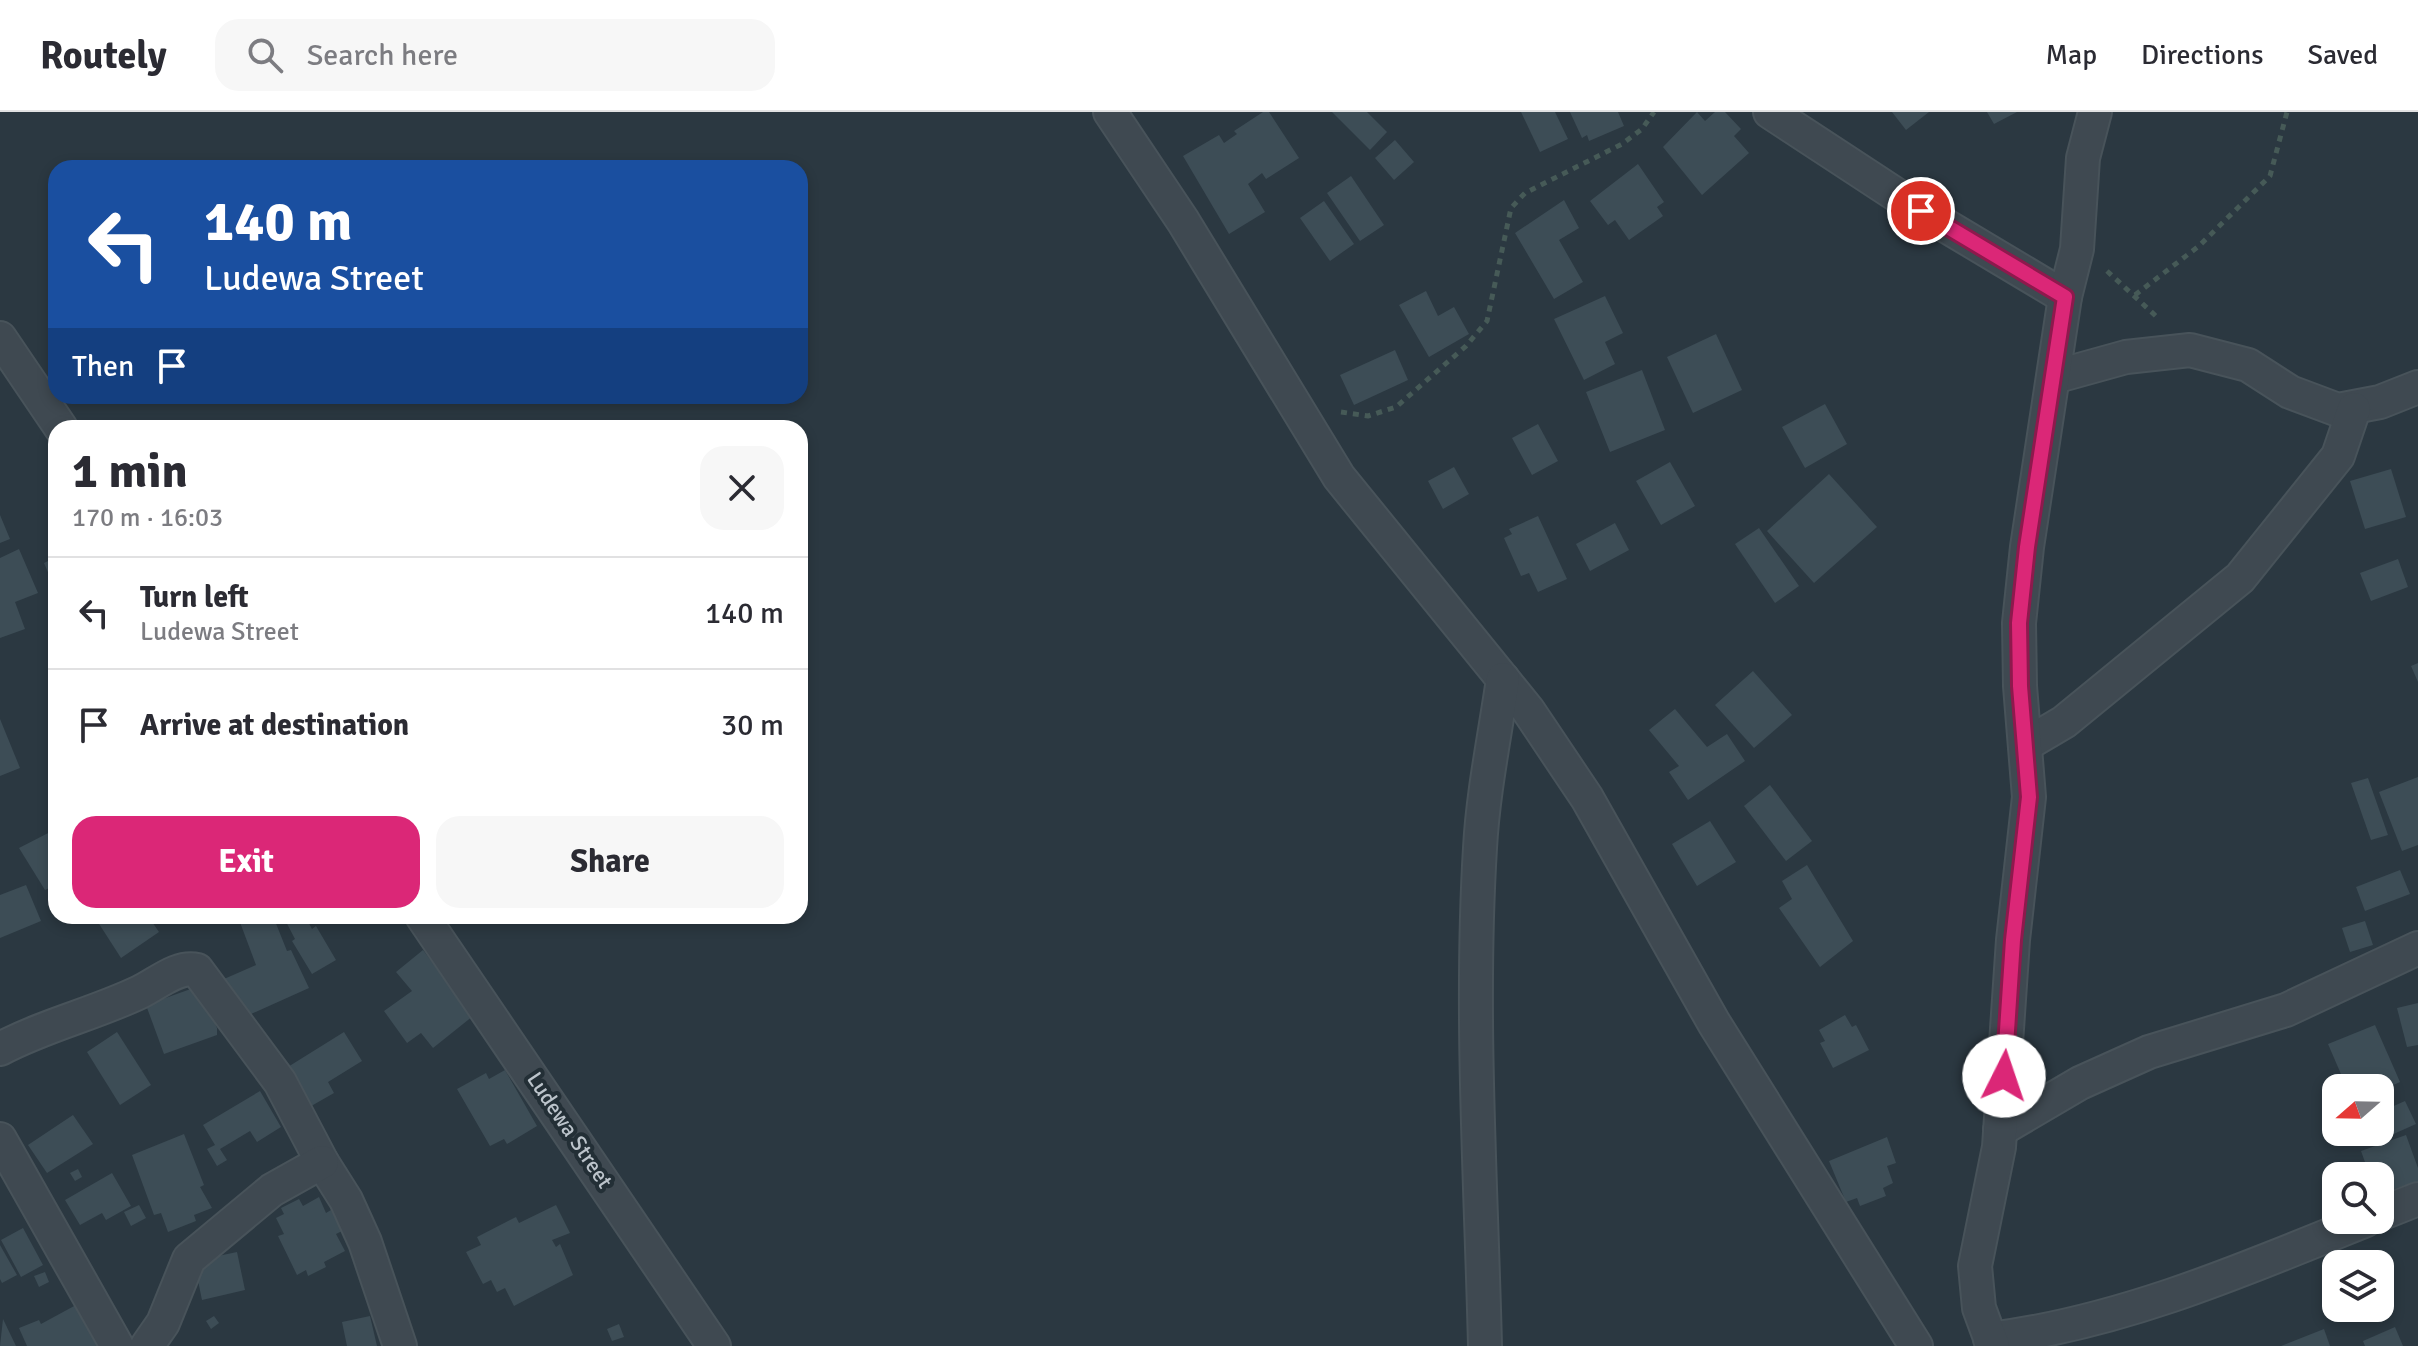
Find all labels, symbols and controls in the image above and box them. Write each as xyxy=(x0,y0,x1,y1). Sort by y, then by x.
search box xyxy=(215,19,775,91)
text: Routely xyxy=(40,32,167,79)
icon: search xyxy=(243,33,287,77)
text: Search here xyxy=(307,37,458,74)
text: Map xyxy=(2045,38,2097,72)
text: Directions xyxy=(2141,38,2263,72)
text: Saved xyxy=(2307,38,2378,72)
pin xyxy=(1887,177,1955,245)
text: 140 m xyxy=(204,187,352,256)
icon: arrive xyxy=(1899,189,1943,233)
icon: left xyxy=(72,192,176,296)
text: Ludewa Street xyxy=(204,256,424,301)
icon: arrive xyxy=(150,344,194,388)
text: Then xyxy=(72,348,134,385)
text: 1 min xyxy=(72,442,188,501)
button: close xyxy=(700,446,784,530)
text: 170 m · 16:03 xyxy=(72,502,223,534)
text: Turn left xyxy=(140,579,249,616)
icon: left xyxy=(72,591,116,635)
text: 140 m xyxy=(705,595,784,632)
text: Ludewa Street xyxy=(140,616,299,648)
icon: arrive xyxy=(72,703,116,747)
text: Arrive at destination xyxy=(140,707,409,744)
text: 30 m xyxy=(721,707,784,744)
button: Exit xyxy=(72,816,420,908)
button: Share xyxy=(436,816,784,908)
position arrow xyxy=(1962,1034,2046,1118)
street label: Ludewa Street xyxy=(521,1067,619,1193)
north arrow xyxy=(2322,1074,2394,1146)
map controls xyxy=(2322,1074,2394,1322)
button: search xyxy=(2322,1162,2394,1234)
button: layers xyxy=(2322,1250,2394,1322)

